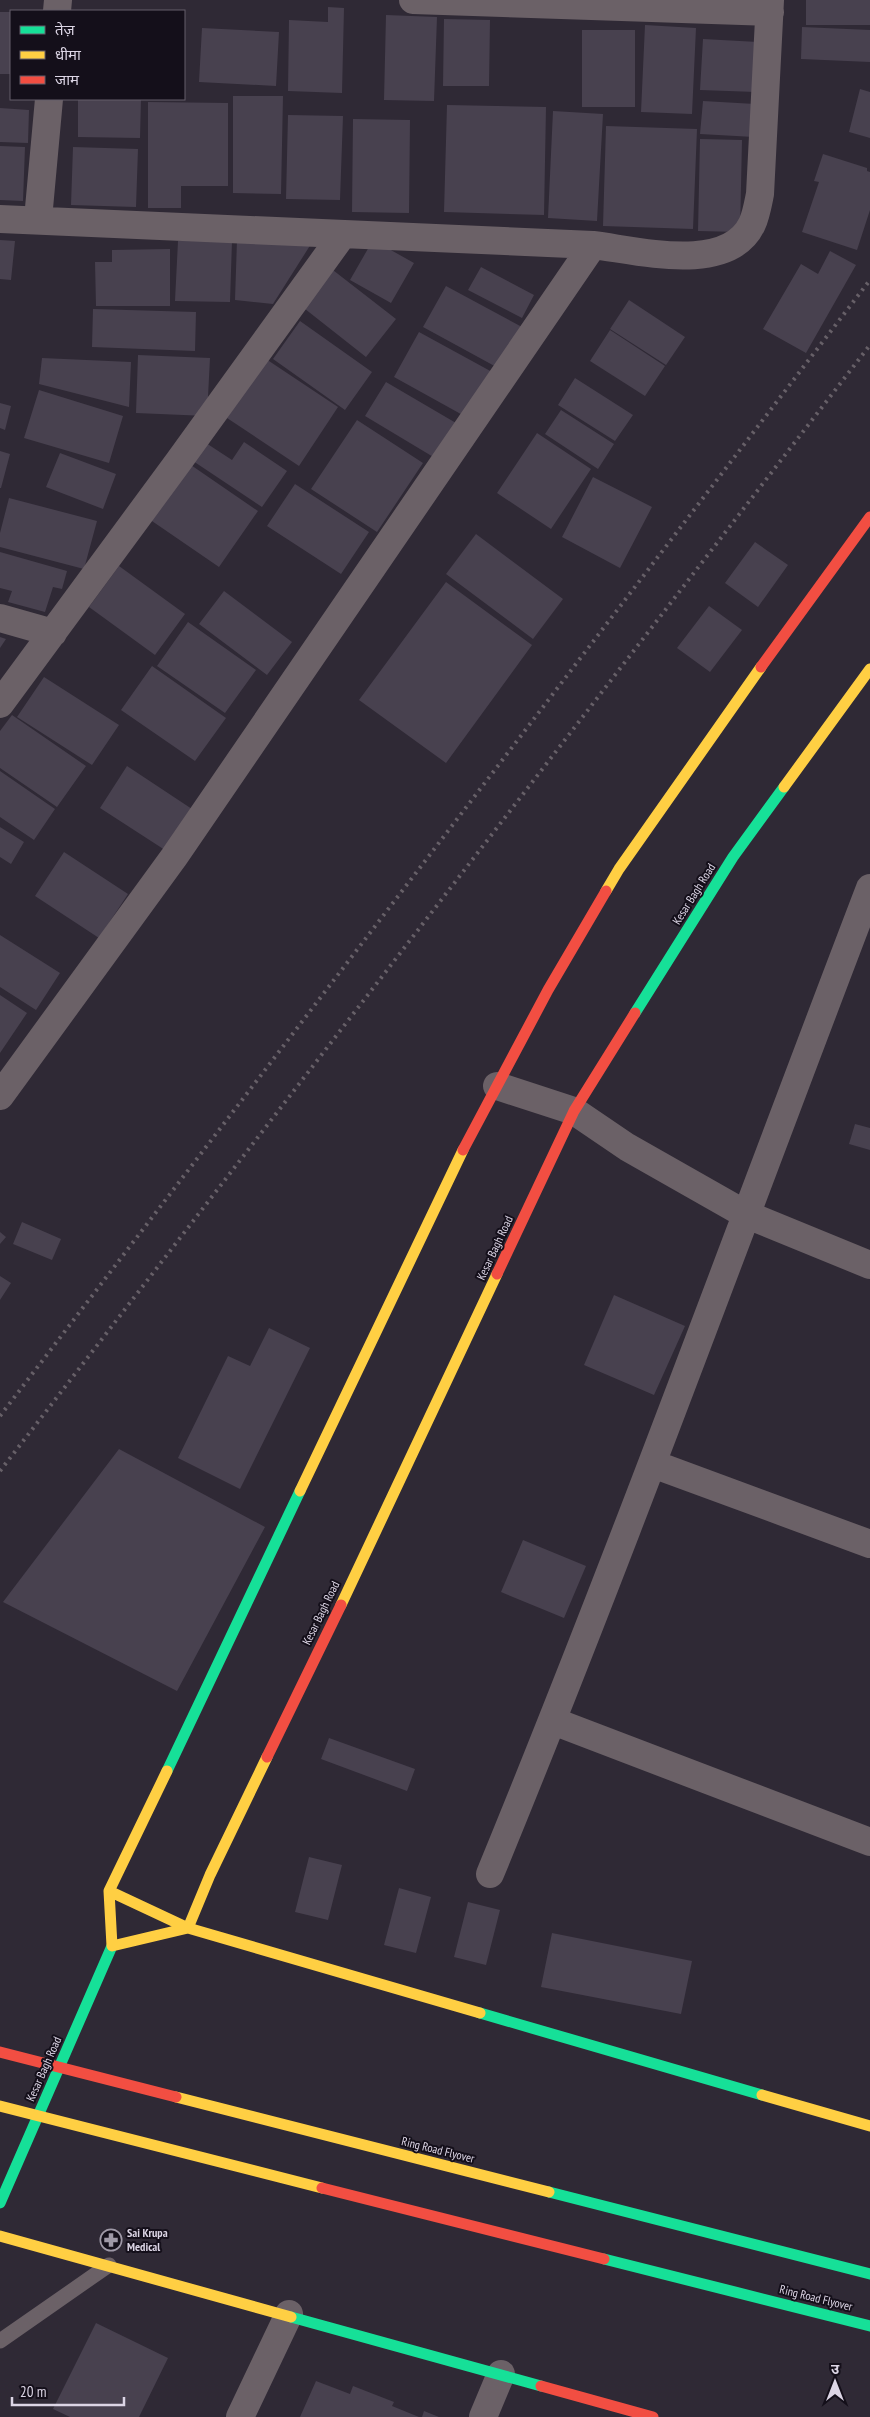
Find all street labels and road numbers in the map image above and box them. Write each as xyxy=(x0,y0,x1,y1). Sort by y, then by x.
street label: Kesar Bagh Road xyxy=(669,860,718,927)
street label: Kesar Bagh Road xyxy=(473,1213,516,1282)
street label: Kesar Bagh Road xyxy=(299,1578,342,1647)
street label: Kesar Bagh Road xyxy=(23,2034,64,2103)
street label: Ring Road Flyover xyxy=(400,2133,477,2166)
street label: Ring Road Flyover xyxy=(778,2281,855,2314)

